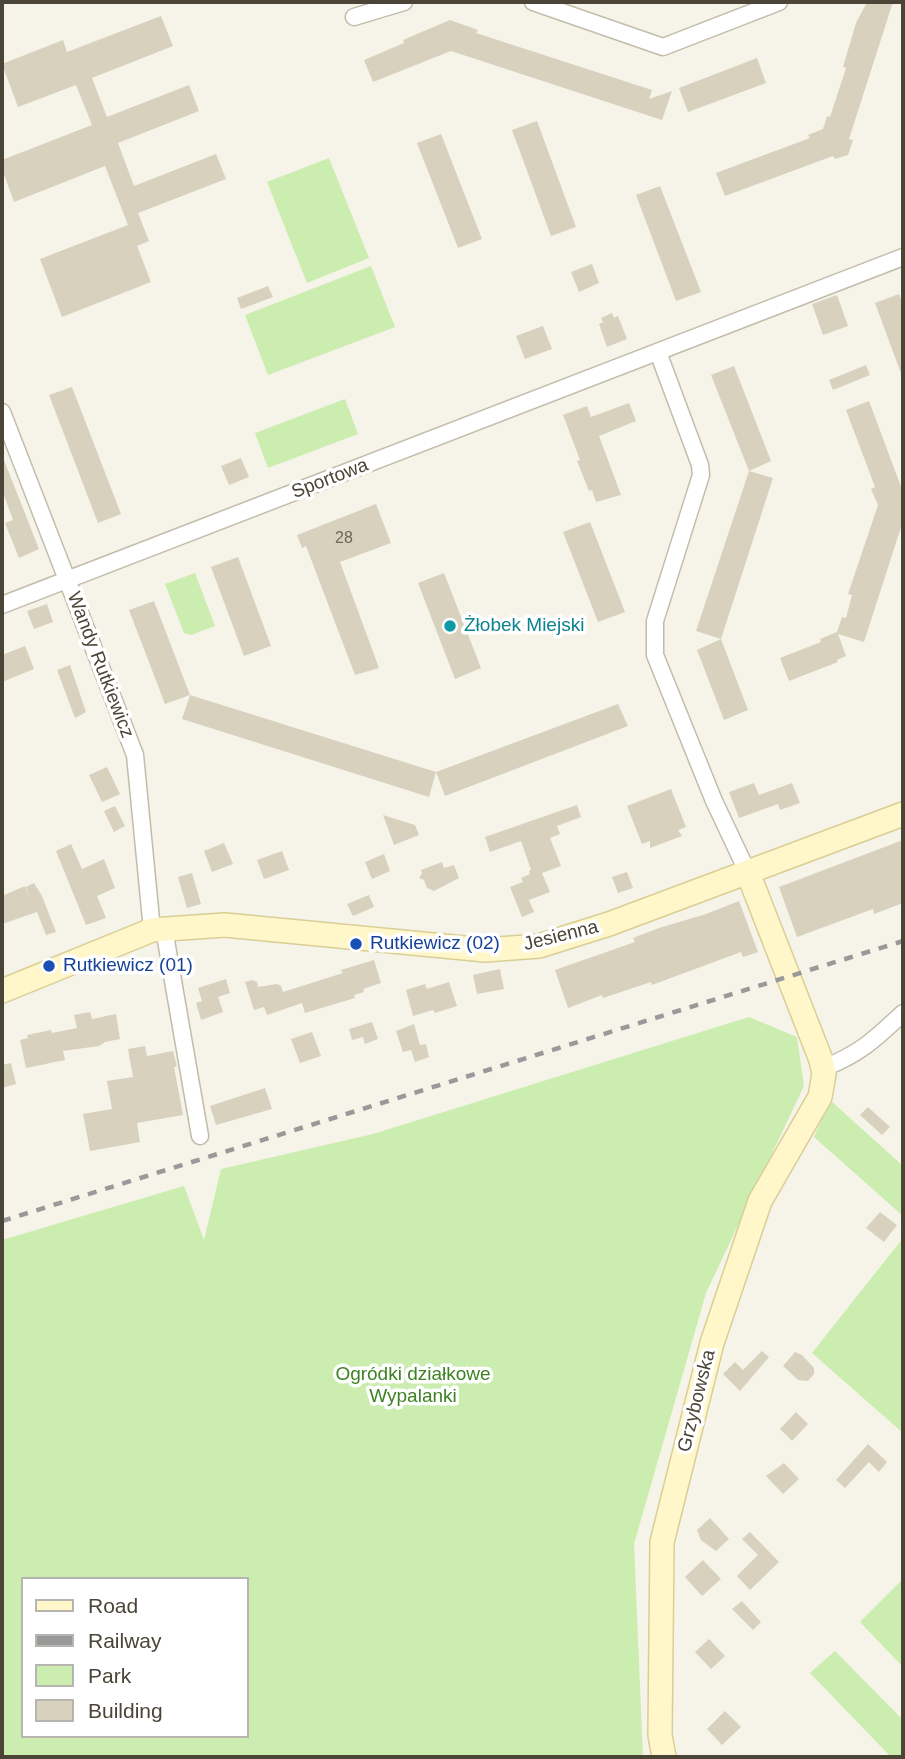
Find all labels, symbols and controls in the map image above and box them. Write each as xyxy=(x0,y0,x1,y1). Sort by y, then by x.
street label: Sportowa xyxy=(288,454,372,504)
house number: 28 xyxy=(335,529,353,549)
street label: Wandy Rutkiewicz xyxy=(62,589,138,741)
place label: Żłobek Miejski xyxy=(464,615,584,637)
marker: Żłobek Miejski xyxy=(442,618,458,634)
street label: Jesienna xyxy=(521,916,601,956)
place label: Rutkiewicz (02) xyxy=(370,933,500,955)
marker: Rutkiewicz (02) xyxy=(348,936,364,952)
place label: Rutkiewicz (01) xyxy=(63,955,193,977)
marker: Rutkiewicz (01) xyxy=(41,958,57,974)
street label: Grzybowska xyxy=(673,1348,721,1454)
park label: Ogródki działkowe Wypalanki xyxy=(335,1364,491,1408)
legend xyxy=(21,1577,248,1738)
text: Road xyxy=(88,1594,138,1617)
text: Railway xyxy=(88,1629,162,1652)
text: Park xyxy=(88,1664,131,1687)
text: Building xyxy=(88,1699,163,1722)

